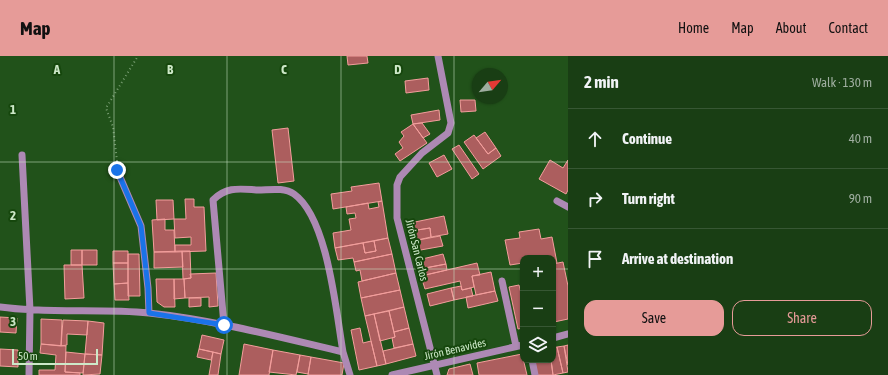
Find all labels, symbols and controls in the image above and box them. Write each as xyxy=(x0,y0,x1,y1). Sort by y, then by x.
text: Map xyxy=(20,17,51,39)
text: Home xyxy=(678,20,709,36)
text: Map xyxy=(731,20,754,36)
text: About xyxy=(776,20,807,36)
text: Contact xyxy=(829,20,868,36)
text: A xyxy=(53,62,61,77)
text: B xyxy=(167,62,174,77)
text: C xyxy=(281,62,287,77)
text: D xyxy=(394,62,402,77)
north arrow xyxy=(472,68,508,104)
text: 2 min xyxy=(584,72,619,92)
text: Walk · 130 m xyxy=(812,75,872,90)
text: 1 xyxy=(10,102,16,117)
icon: ahead xyxy=(584,128,606,150)
text: Continue xyxy=(622,130,672,147)
text: 40 m xyxy=(849,131,872,146)
route end xyxy=(108,161,126,179)
icon: right xyxy=(584,188,606,210)
text: Turn right xyxy=(622,190,675,207)
text: 90 m xyxy=(849,191,872,206)
text: 2 xyxy=(10,208,16,223)
street label: Jirón San Carlos xyxy=(404,218,430,282)
icon: arrive xyxy=(584,248,606,270)
text: Arrive at destination xyxy=(622,250,733,267)
map controls xyxy=(520,255,556,363)
button: + xyxy=(520,255,556,291)
button: − xyxy=(520,291,556,327)
button: Save xyxy=(584,300,724,336)
button: Share xyxy=(732,300,872,336)
text: 3 xyxy=(10,314,16,329)
route start xyxy=(215,316,233,334)
button: layers xyxy=(520,327,556,363)
street label: Jirón Benavides xyxy=(423,336,487,362)
scale bar xyxy=(12,347,98,366)
text: 50 m xyxy=(18,350,38,362)

